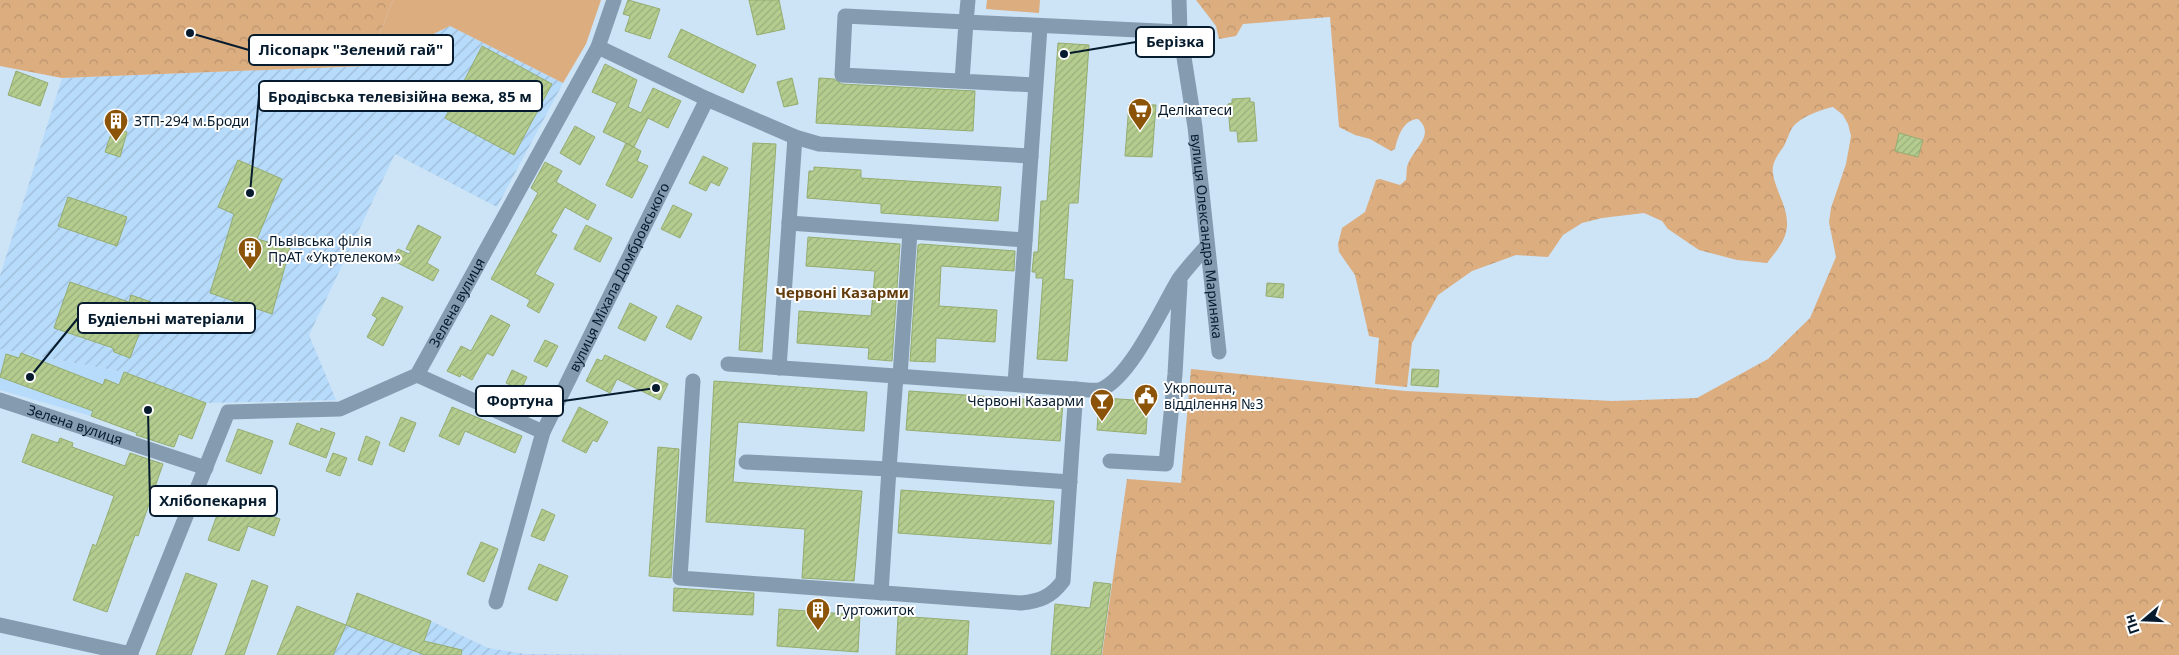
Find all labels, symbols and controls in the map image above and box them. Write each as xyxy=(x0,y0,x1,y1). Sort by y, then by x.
callout: Берізка xyxy=(1136,27,1214,57)
text: Берізка xyxy=(1146,31,1204,51)
callout: Лісопарк "Зелений гай" xyxy=(249,35,453,65)
text: Лісопарк "Зелений гай" xyxy=(259,39,443,59)
callout: Бродівська телевізійна вежа, 85 м xyxy=(259,81,542,111)
text: Бродівська телевізійна вежа, 85 м xyxy=(268,86,532,106)
supermarket icon: Делікатеси xyxy=(1127,97,1153,131)
place label: Делікатеси xyxy=(1158,100,1232,119)
building icon: ЗТП-294 м.Броди xyxy=(103,108,129,142)
place label: ЗТП-294 м.Броди xyxy=(134,111,249,130)
street label: вулиця Олександра Мариняка xyxy=(1187,133,1228,340)
street label: вулиця Міхала Домбровського xyxy=(564,179,673,375)
place label: Львівська філія ПрАТ «Укртелеком» xyxy=(268,231,401,266)
building icon: Львівська філія ПрАТ «Укртелеком» xyxy=(237,236,263,270)
street label: Зелена вулиця xyxy=(424,254,489,350)
district label: Червоні Казарми xyxy=(775,282,909,302)
callout: Будіельні матеріали xyxy=(78,303,255,333)
text: Будіельні матеріали xyxy=(88,308,244,328)
place label: Укрпошта, відділення №3 xyxy=(1164,378,1264,413)
public building icon: Укрпошта, відділення №3 xyxy=(1133,383,1159,417)
callout: Фортуна xyxy=(476,386,563,416)
bar icon: Червоні Казарми xyxy=(1089,388,1115,422)
text: Фортуна xyxy=(486,390,554,410)
place label: Червоні Казарми xyxy=(967,391,1084,410)
street label: Зелена вулиця xyxy=(25,400,125,449)
callout: Хлібопекарня xyxy=(150,486,277,516)
text: Хлібопекарня xyxy=(159,490,267,510)
north arrow xyxy=(2119,595,2169,645)
building icon: Гуртожиток xyxy=(805,597,831,631)
place label: Гуртожиток xyxy=(836,600,915,619)
text: Пн xyxy=(2119,612,2143,637)

